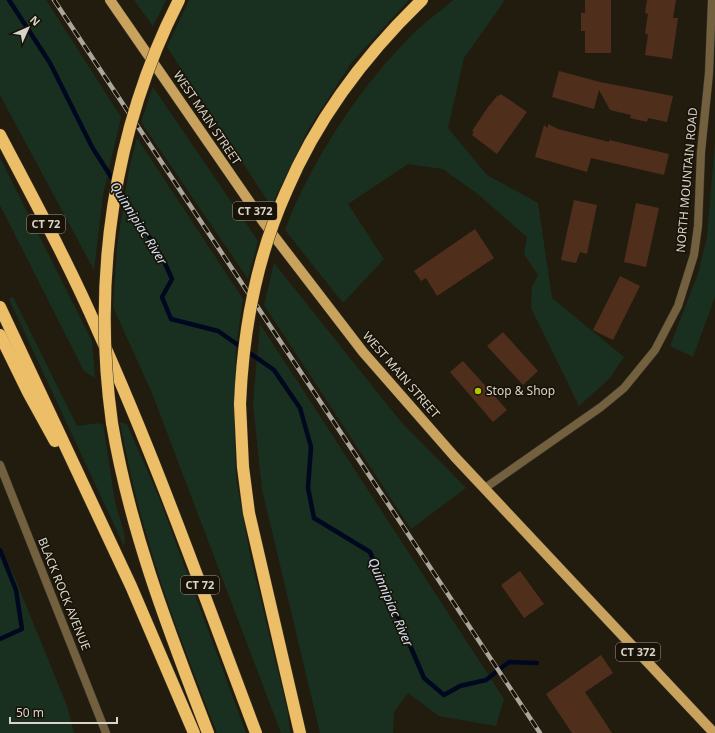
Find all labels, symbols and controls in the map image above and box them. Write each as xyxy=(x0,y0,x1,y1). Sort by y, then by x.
north arrow xyxy=(8,8,48,48)
text: N xyxy=(27,12,44,29)
street label: WEST MAIN STREET xyxy=(170,67,245,168)
street label: NORTH MOUNTAIN ROAD xyxy=(672,106,701,253)
water label: Quinnipiac River xyxy=(106,178,172,269)
road number: CT 372 xyxy=(233,202,277,220)
road number: CT 72 xyxy=(27,215,65,233)
street label: WEST MAIN STREET xyxy=(359,328,444,422)
place label: Stop & Shop xyxy=(486,382,555,399)
marker: Stop & Shop xyxy=(473,386,483,396)
street label: BLACK ROCK AVENUE xyxy=(34,535,95,653)
water label: Quinnipiac River xyxy=(364,555,418,650)
road number: CT 72 xyxy=(181,576,219,594)
road number: CT 372 xyxy=(616,643,660,661)
scale bar xyxy=(10,699,117,725)
text: 50 m xyxy=(16,704,44,721)

